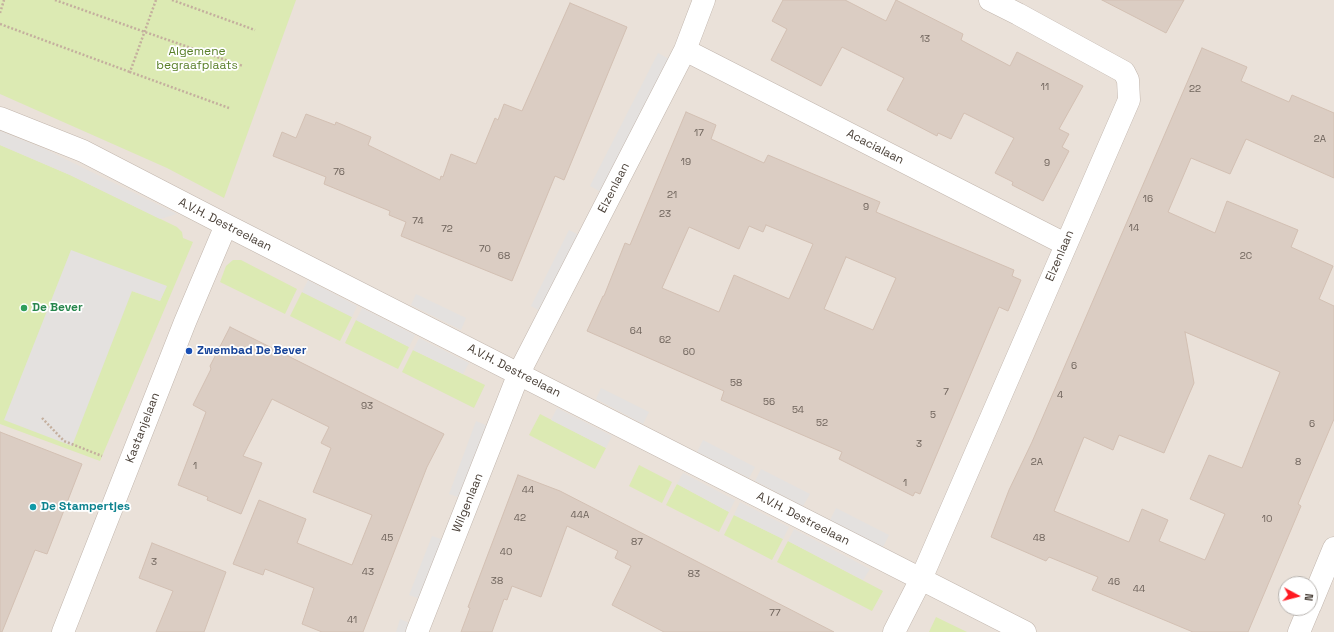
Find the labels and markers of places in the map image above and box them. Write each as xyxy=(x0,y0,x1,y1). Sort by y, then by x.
place label: De Bever xyxy=(32,301,83,315)
marker: De Bever xyxy=(19,303,29,313)
place label: Zwembad De Bever xyxy=(197,344,306,358)
marker: Zwembad De Bever xyxy=(184,346,194,356)
place label: De Stampertjes xyxy=(41,500,130,514)
marker: De Stampertjes xyxy=(28,502,38,512)

